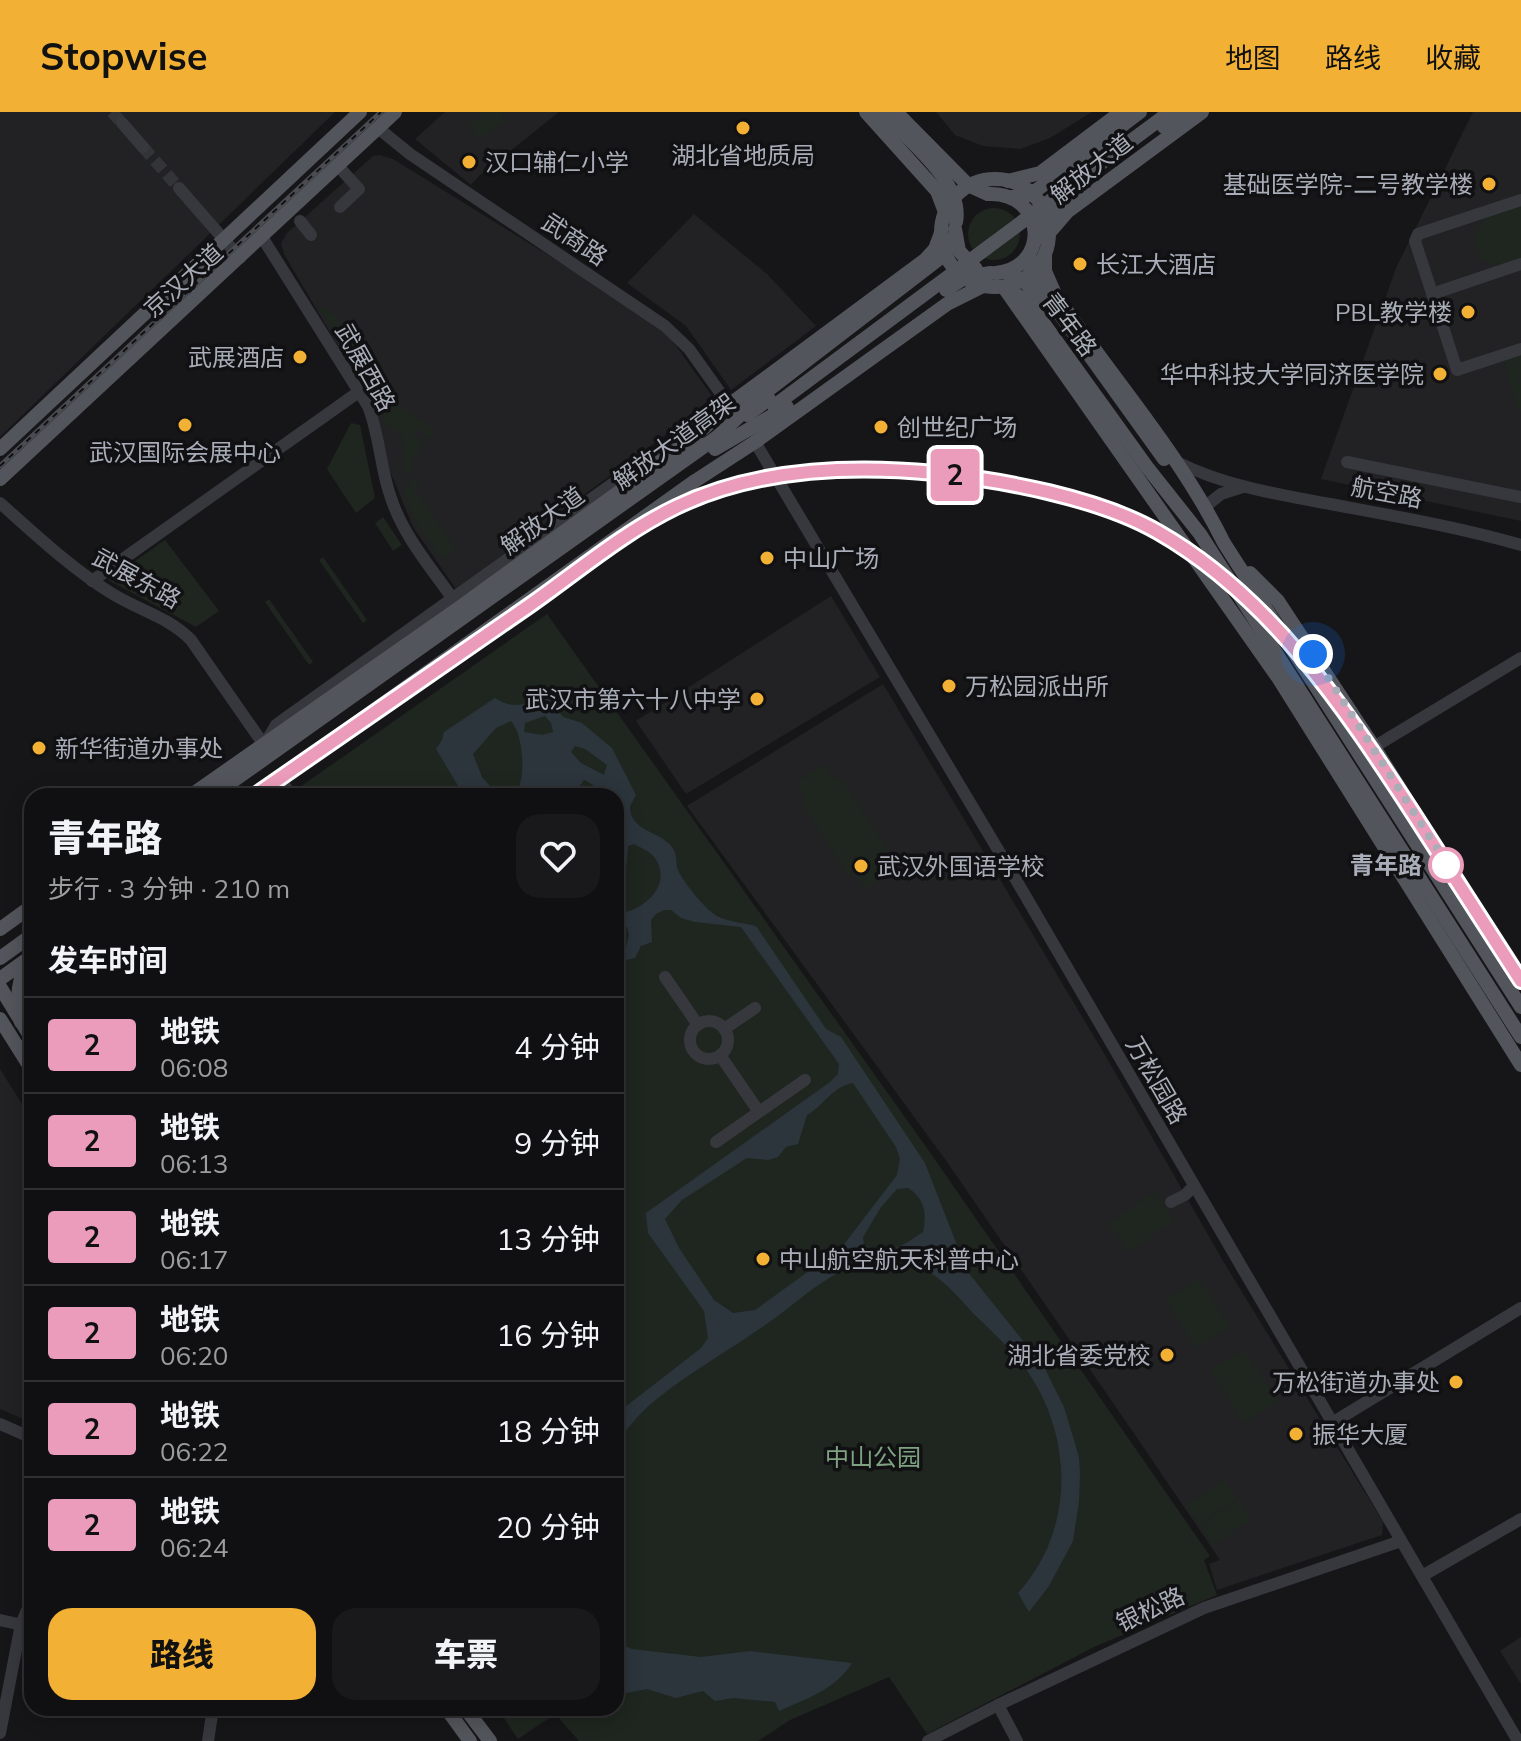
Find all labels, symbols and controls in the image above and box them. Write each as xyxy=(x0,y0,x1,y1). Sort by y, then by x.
text: Stopwise xyxy=(40,32,208,80)
text: 地图 xyxy=(1225,40,1281,75)
text: 路线 xyxy=(1325,40,1381,75)
text: 收藏 xyxy=(1425,40,1481,75)
marker: 湖北省地质局 xyxy=(734,119,752,137)
street label: 解放大道 xyxy=(1044,127,1138,209)
place label: 湖北省地质局 xyxy=(671,140,815,170)
place label: 汉口辅仁小学 xyxy=(485,147,629,177)
marker: 汉口辅仁小学 xyxy=(460,153,478,171)
place label: 基础医学院-二号教学楼 xyxy=(1223,169,1473,199)
marker: 基础医学院-二号教学楼 xyxy=(1480,175,1498,193)
street label: 武商路 xyxy=(537,206,613,272)
street label: 京汉大道 xyxy=(137,237,229,323)
place label: 长江大酒店 xyxy=(1096,249,1216,279)
marker: 长江大酒店 xyxy=(1071,255,1089,273)
street label: 青年路 xyxy=(1036,286,1104,362)
place label: PBL教学楼 xyxy=(1335,297,1452,327)
marker: PBL教学楼 xyxy=(1459,303,1477,321)
street label: 武展西路 xyxy=(330,318,402,416)
place label: 武展酒店 xyxy=(188,342,284,372)
marker: 武展酒店 xyxy=(291,348,309,366)
place label: 华中科技大学同济医学院 xyxy=(1160,359,1424,389)
marker: 华中科技大学同济医学院 xyxy=(1431,365,1449,383)
street label: 解放大道高架 xyxy=(607,387,741,495)
place label: 创世纪广场 xyxy=(897,412,1017,442)
marker: 武汉国际会展中心 xyxy=(176,416,194,434)
marker: 创世纪广场 xyxy=(872,418,890,436)
place label: 武汉国际会展中心 xyxy=(89,437,281,467)
line badge: 2 xyxy=(929,449,981,501)
text: 2 xyxy=(947,457,963,492)
street label: 航空路 xyxy=(1349,470,1425,514)
street label: 解放大道 xyxy=(494,480,590,560)
street label: 武展东路 xyxy=(88,542,186,614)
place label: 中山广场 xyxy=(783,543,879,573)
marker: 中山广场 xyxy=(758,549,776,567)
your location xyxy=(1293,634,1333,674)
place label: 万松园派出所 xyxy=(965,671,1109,701)
marker: 万松园派出所 xyxy=(940,677,958,695)
place label: 武汉市第六十八中学 xyxy=(525,684,741,714)
marker: 武汉市第六十八中学 xyxy=(748,690,766,708)
place label: 新华街道办事处 xyxy=(55,733,223,763)
marker: 新华街道办事处 xyxy=(30,739,48,757)
text: 青年路 xyxy=(48,814,162,862)
button: heart xyxy=(516,814,600,898)
marker: 青年路 xyxy=(1429,848,1463,882)
place label: 青年路 xyxy=(1350,850,1422,880)
place label: 武汉外国语学校 xyxy=(877,851,1045,881)
marker: 武汉外国语学校 xyxy=(852,857,870,875)
text: 步行 · 3 分钟 · 210 m xyxy=(48,872,290,905)
text: 发车时间 xyxy=(48,941,168,979)
text: 地铁 xyxy=(160,1012,220,1050)
text: 2 xyxy=(84,1027,100,1062)
text: 4 分钟 xyxy=(514,1028,600,1066)
street label: 万松园路 xyxy=(1120,1031,1194,1129)
text: 06:08 xyxy=(160,1051,228,1084)
text: 地铁 xyxy=(160,1108,220,1146)
text: 2 xyxy=(84,1123,100,1158)
text: 9 分钟 xyxy=(514,1124,600,1162)
text: 06:13 xyxy=(160,1147,228,1180)
text: 地铁 xyxy=(160,1204,220,1242)
text: 2 xyxy=(84,1219,100,1254)
text: 13 分钟 xyxy=(496,1220,600,1258)
text: 06:17 xyxy=(160,1243,228,1276)
place label: 中山航空航天科普中心 xyxy=(779,1244,1019,1274)
marker: 中山航空航天科普中心 xyxy=(754,1250,772,1268)
text: 地铁 xyxy=(160,1300,220,1338)
text: 2 xyxy=(84,1315,100,1350)
text: 16 分钟 xyxy=(496,1316,600,1354)
text: 06:20 xyxy=(160,1339,228,1372)
place label: 湖北省委党校 xyxy=(1007,1340,1151,1370)
marker: 湖北省委党校 xyxy=(1158,1346,1176,1364)
place label: 万松街道办事处 xyxy=(1272,1367,1440,1397)
marker: 万松街道办事处 xyxy=(1447,1373,1465,1391)
text: 地铁 xyxy=(160,1396,220,1434)
text: 2 xyxy=(84,1411,100,1446)
text: 18 分钟 xyxy=(496,1412,600,1450)
place label: 振华大厦 xyxy=(1312,1419,1408,1449)
marker: 振华大厦 xyxy=(1287,1425,1305,1443)
text: 06:22 xyxy=(160,1435,228,1468)
park label: 中山公园 xyxy=(825,1442,921,1472)
text: 地铁 xyxy=(160,1492,220,1530)
text: 2 xyxy=(84,1507,100,1542)
text: 20 分钟 xyxy=(496,1508,600,1546)
text: 06:24 xyxy=(160,1531,228,1564)
street label: 银松路 xyxy=(1111,1580,1189,1638)
button: 路线 xyxy=(48,1608,316,1700)
button: 车票 xyxy=(332,1608,600,1700)

